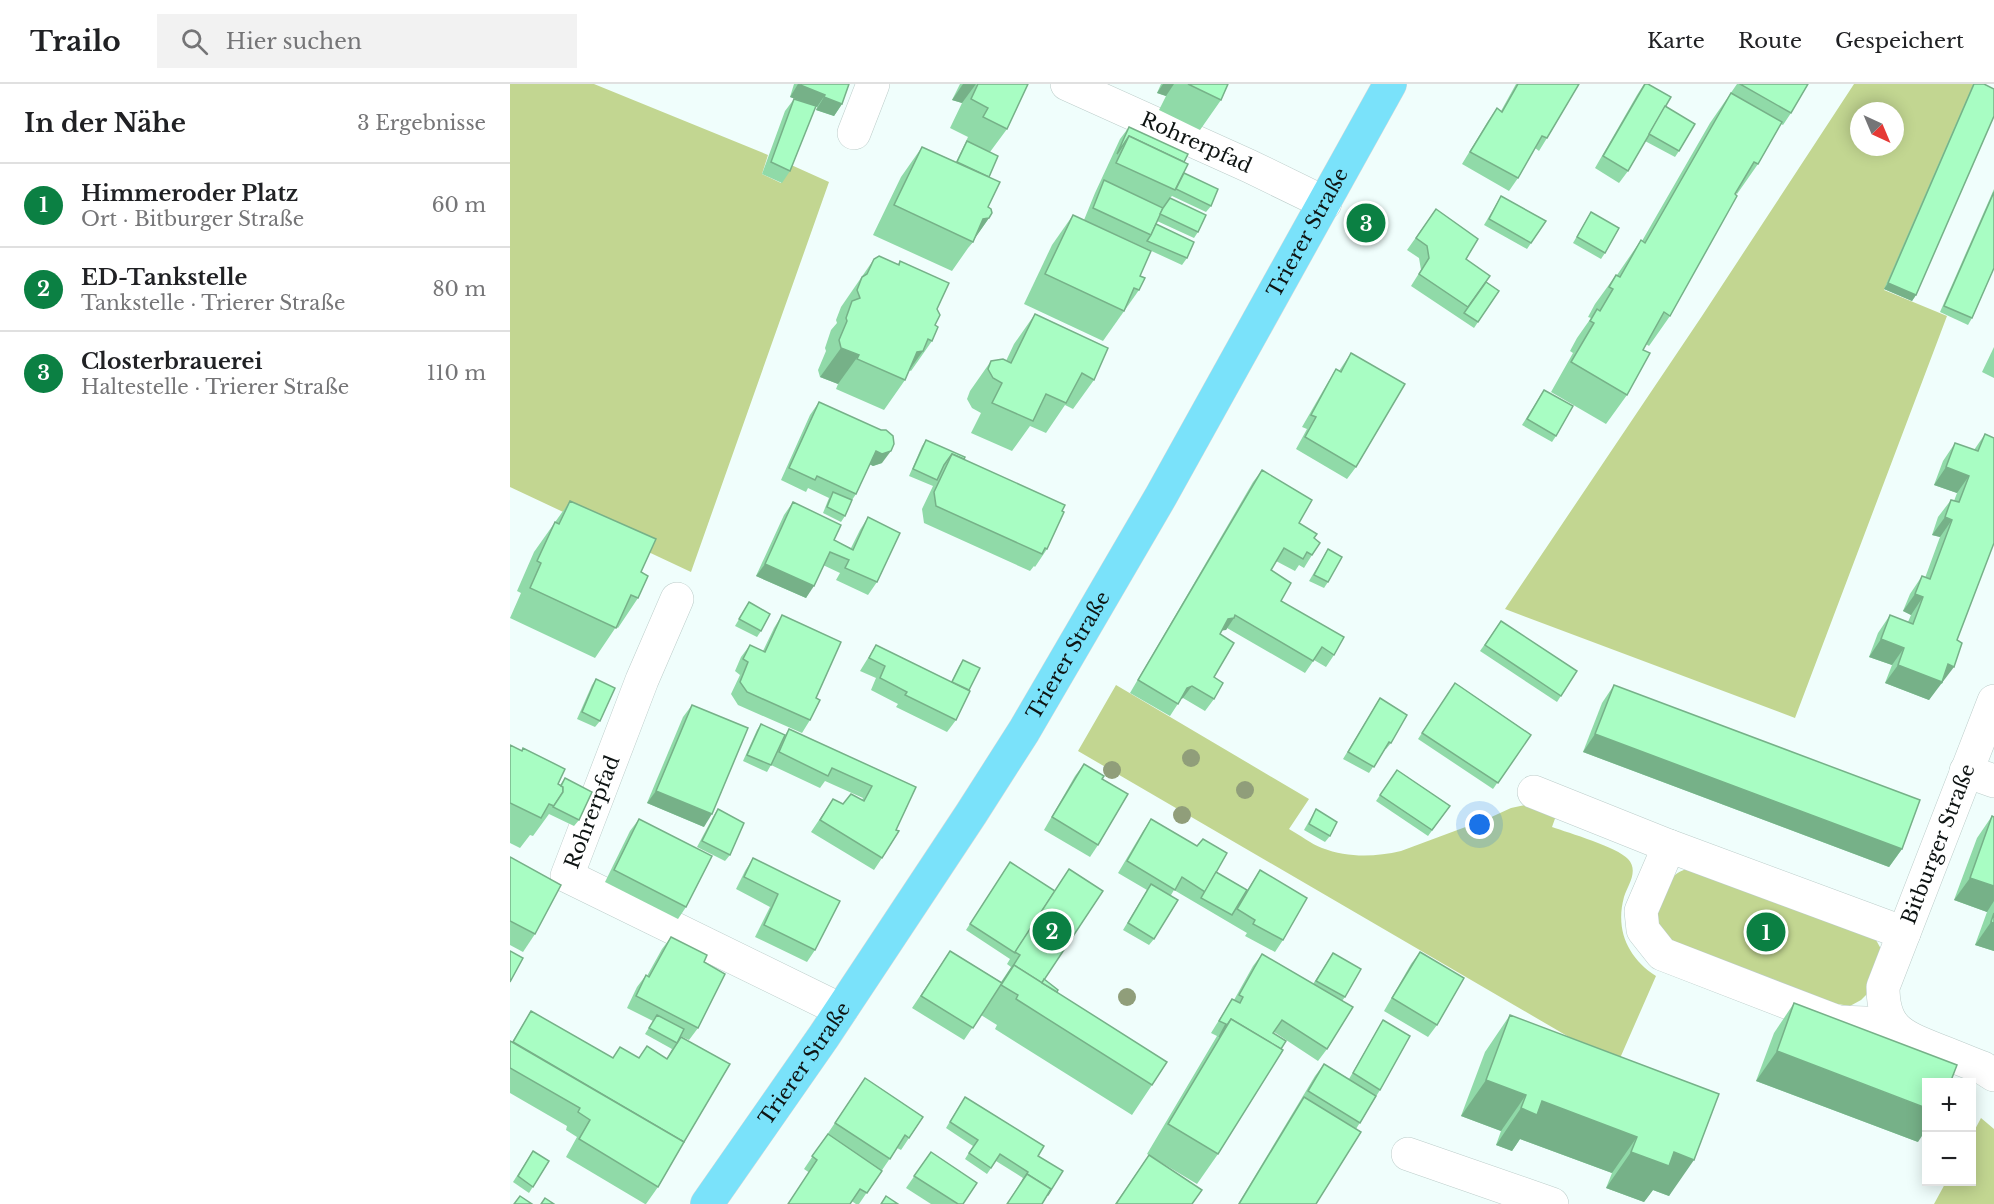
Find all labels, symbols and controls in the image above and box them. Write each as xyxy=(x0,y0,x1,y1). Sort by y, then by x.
search box xyxy=(157,14,577,68)
text: Trailo xyxy=(30,24,121,59)
icon: search xyxy=(178,25,211,58)
text: Hier suchen xyxy=(226,28,362,55)
text: Karte xyxy=(1647,28,1705,54)
text: Route xyxy=(1738,28,1802,54)
text: Gespeichert xyxy=(1835,28,1964,54)
north arrow xyxy=(1850,102,1904,156)
text: In der Nähe xyxy=(24,107,186,139)
street label: Rohrerpfad xyxy=(1137,107,1256,178)
text: 3 Ergebnisse xyxy=(357,111,486,135)
street label: Trierer Straße xyxy=(1262,164,1353,301)
text: Himmeroder Platz xyxy=(81,180,298,207)
text: 1 xyxy=(39,193,48,217)
text: 60 m xyxy=(432,193,486,217)
pin: 3 xyxy=(1346,200,1386,246)
text: Ort · Bitburger Straße xyxy=(81,207,304,231)
text: ED-Tankstelle xyxy=(81,264,247,291)
text: 2 xyxy=(37,277,50,301)
text: 80 m xyxy=(432,277,486,301)
text: Tankstelle · Trierer Straße xyxy=(81,291,345,315)
text: Closterbrauerei xyxy=(81,348,262,375)
text: 3 xyxy=(37,361,50,385)
text: 110 m xyxy=(427,361,486,385)
text: Haltestelle · Trierer Straße xyxy=(81,375,349,399)
street label: Trierer Straße xyxy=(1021,587,1115,724)
street label: Rohrerpfad xyxy=(559,752,625,872)
street label: Bitburger Straße xyxy=(1896,760,1980,928)
your location xyxy=(1465,810,1494,839)
pin: 2 xyxy=(1032,908,1072,954)
pin: 1 xyxy=(1746,910,1786,954)
street label: Trierer Straße xyxy=(754,997,855,1130)
map controls xyxy=(1922,1078,1976,1186)
button: + xyxy=(1922,1078,1976,1132)
button: − xyxy=(1922,1132,1976,1186)

